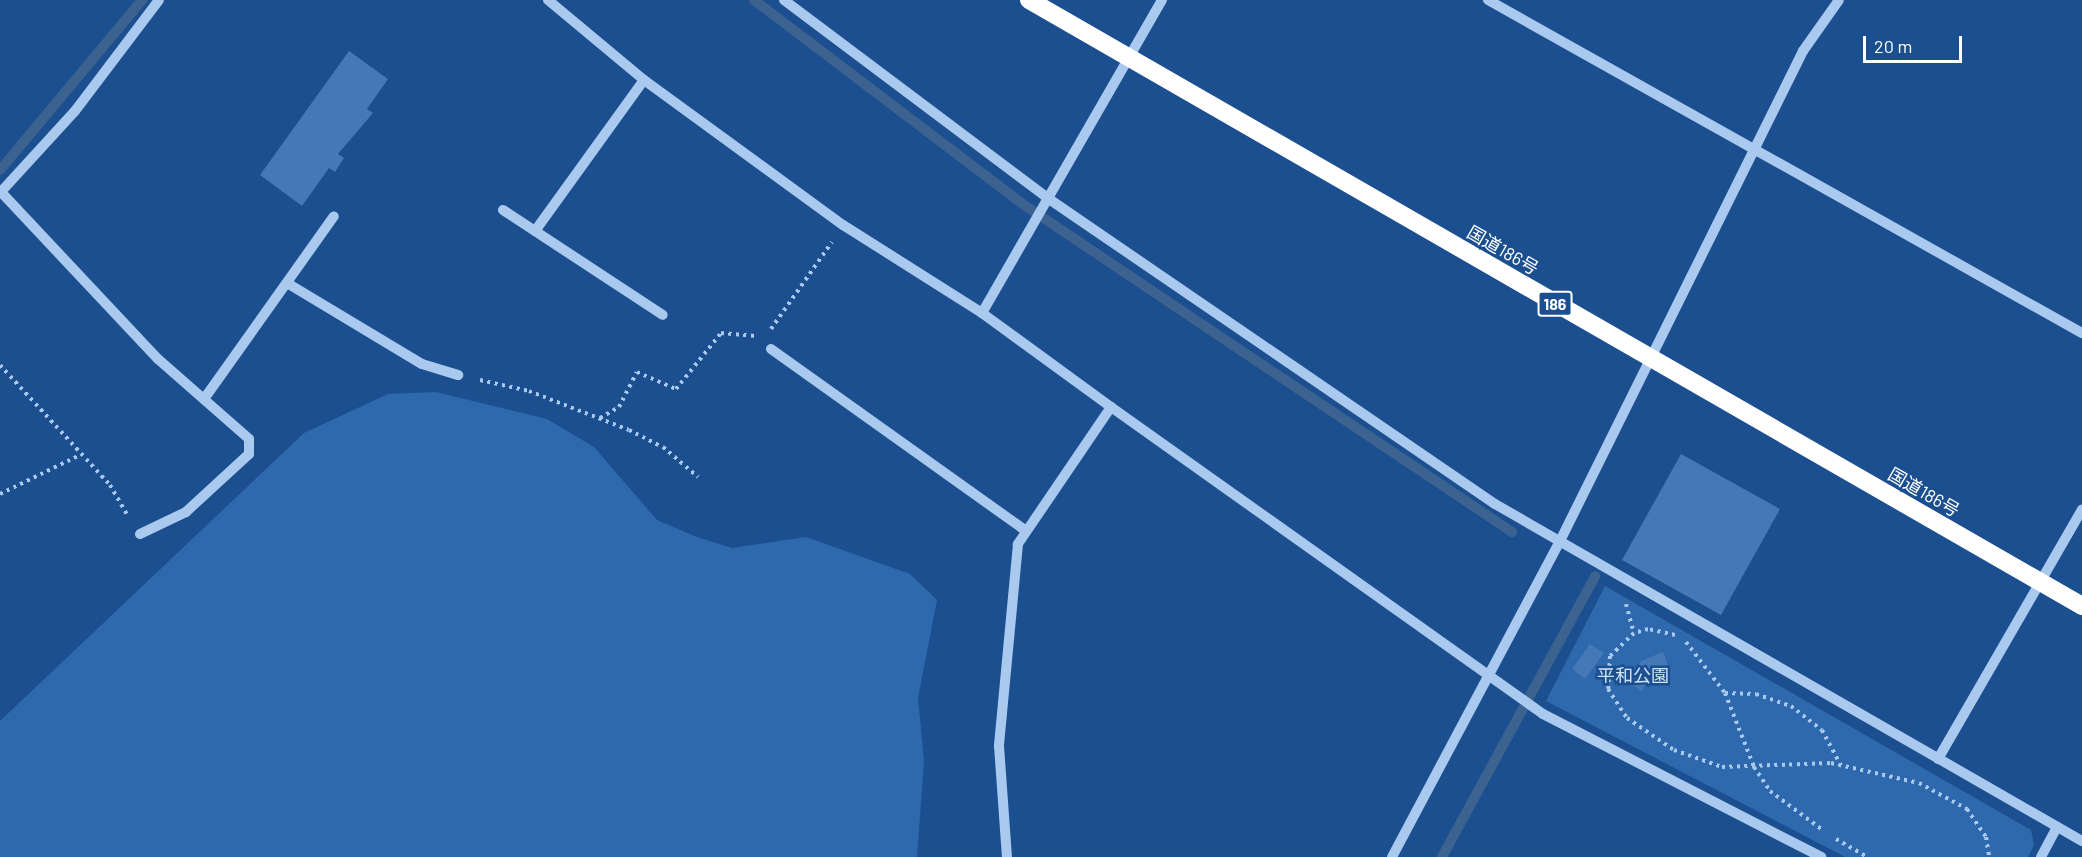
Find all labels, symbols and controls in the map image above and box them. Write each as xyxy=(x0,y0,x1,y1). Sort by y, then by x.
scale bar xyxy=(1866,24,1965,62)
text: 20 m xyxy=(1874,35,1912,57)
street label: 国道186号 xyxy=(1463,221,1543,279)
road number: 186 xyxy=(1537,291,1573,317)
street label: 国道186号 xyxy=(1884,463,1964,521)
park label: 平和公園 xyxy=(1597,664,1669,686)

